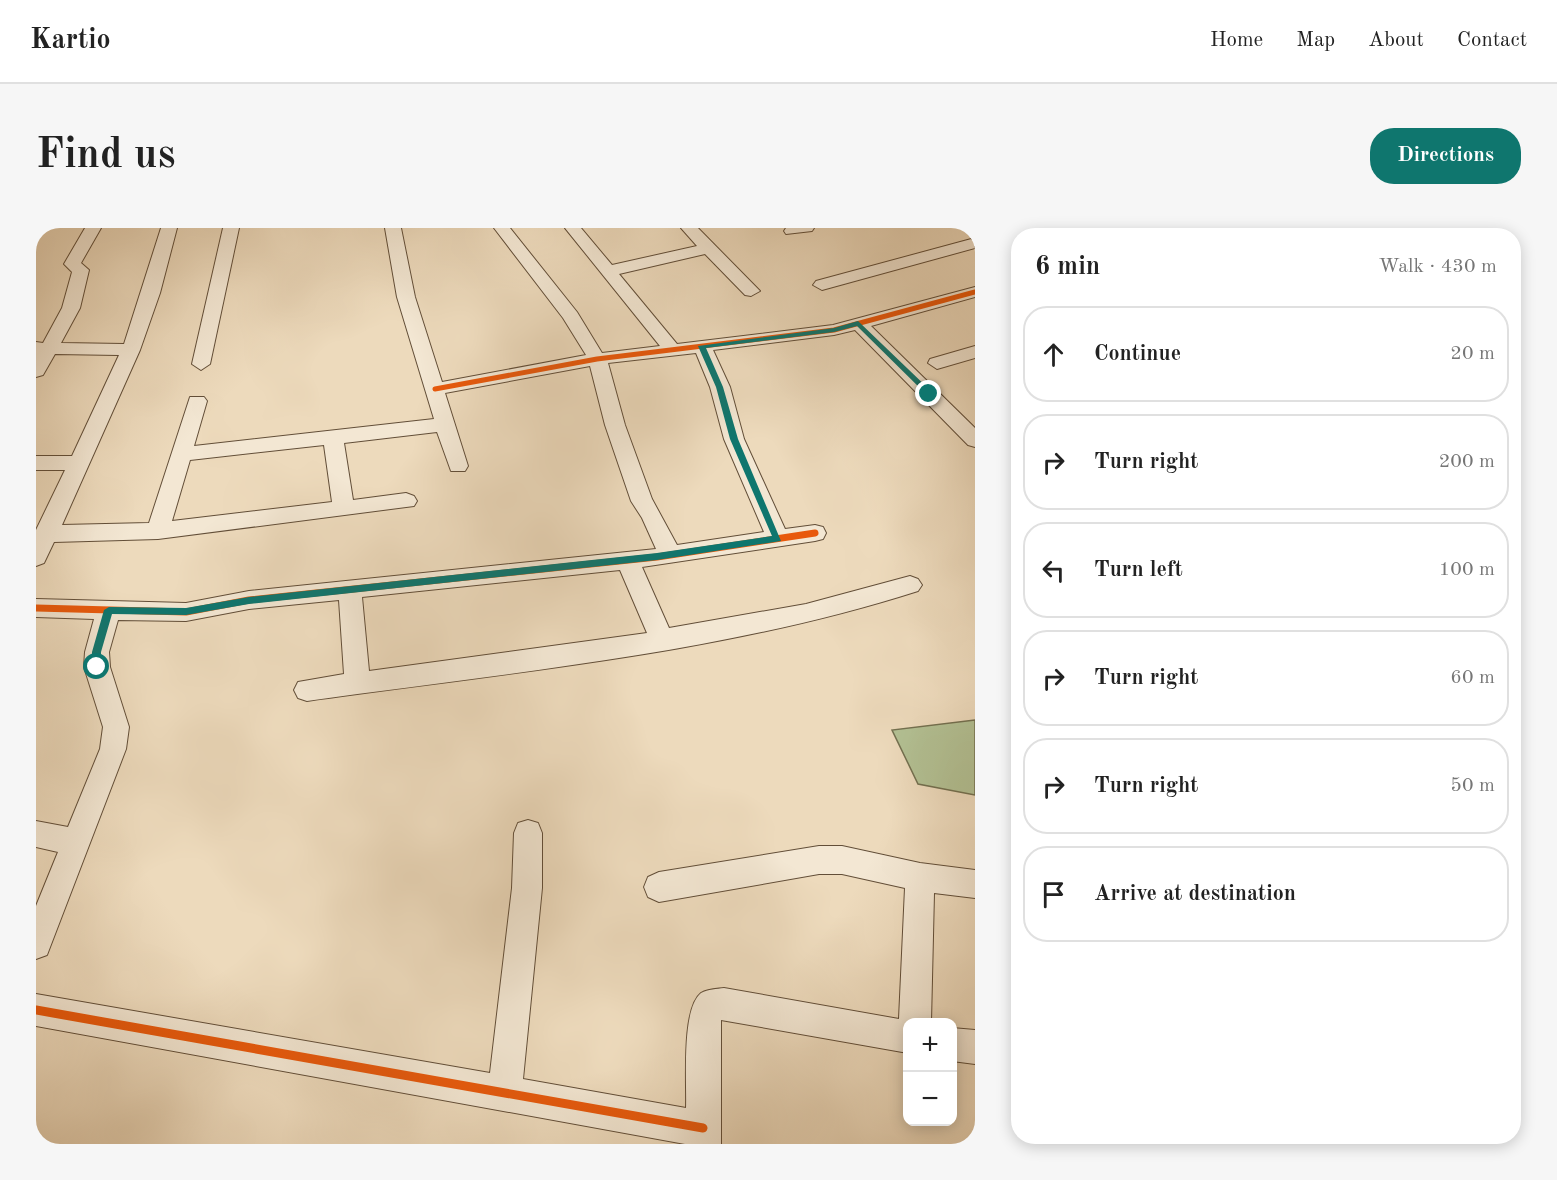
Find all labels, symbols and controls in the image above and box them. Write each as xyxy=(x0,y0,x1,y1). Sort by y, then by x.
text: Kartio xyxy=(30,27,111,55)
text: Home xyxy=(1210,30,1263,51)
text: Map xyxy=(1296,30,1335,51)
text: About xyxy=(1368,30,1424,51)
text: Contact xyxy=(1457,30,1527,51)
button: Directions xyxy=(1370,128,1521,184)
text: Find us xyxy=(36,135,175,177)
text: 6 min xyxy=(1035,254,1100,280)
text: Walk · 430 m xyxy=(1378,257,1497,277)
icon: ahead xyxy=(1037,338,1070,371)
text: Continue xyxy=(1094,343,1181,365)
text: 20 m xyxy=(1450,344,1495,364)
route end xyxy=(915,380,941,406)
icon: right xyxy=(1037,446,1070,479)
text: Turn right xyxy=(1094,451,1198,473)
text: 200 m xyxy=(1439,452,1495,472)
icon: left xyxy=(1037,554,1070,587)
text: Turn left xyxy=(1094,559,1183,581)
text: 100 m xyxy=(1439,560,1495,580)
route start xyxy=(83,653,109,679)
icon: right xyxy=(1037,662,1070,695)
text: Turn right xyxy=(1094,667,1198,689)
text: 60 m xyxy=(1450,668,1495,688)
icon: right xyxy=(1037,770,1070,803)
text: Turn right xyxy=(1094,775,1198,797)
text: 50 m xyxy=(1450,776,1495,796)
icon: arrive xyxy=(1037,878,1070,911)
text: Arrive at destination xyxy=(1094,883,1296,905)
map controls xyxy=(903,1018,957,1126)
button: + xyxy=(903,1018,957,1072)
button: − xyxy=(903,1072,957,1126)

